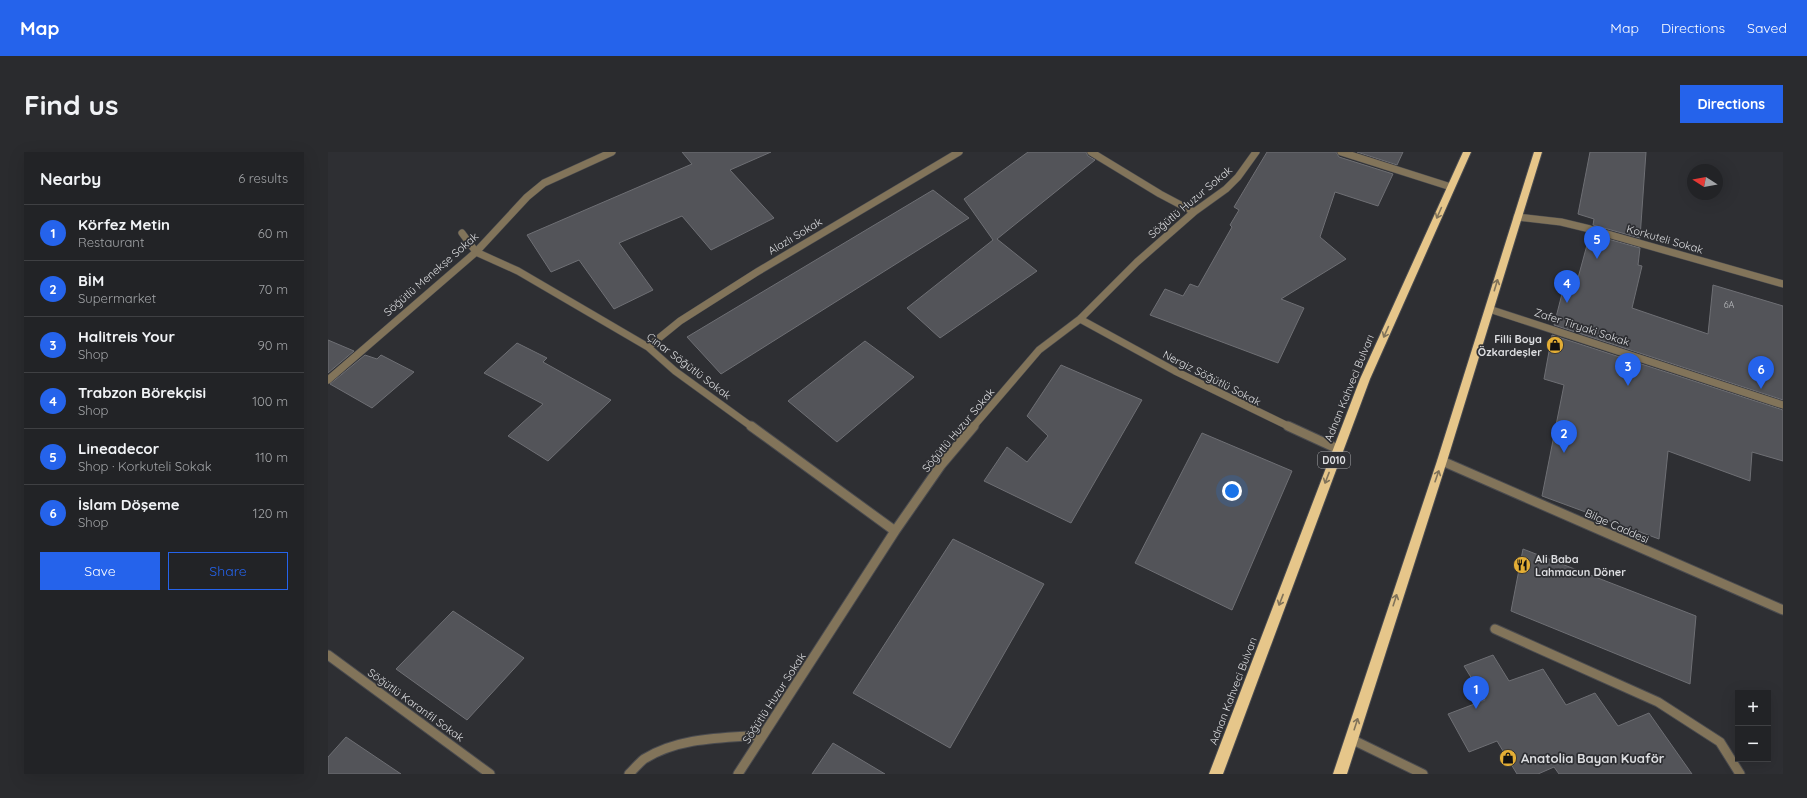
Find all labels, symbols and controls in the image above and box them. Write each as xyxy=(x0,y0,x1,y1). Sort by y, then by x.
text: Map xyxy=(20,16,59,40)
text: Map xyxy=(1610,19,1639,37)
text: Directions xyxy=(1661,19,1725,37)
text: Saved xyxy=(1747,19,1787,37)
button: Directions xyxy=(1680,85,1783,123)
text: Find us xyxy=(24,87,118,122)
street label: Söğütlü Huzur Sokak xyxy=(1145,163,1235,241)
north arrow xyxy=(1687,164,1723,200)
text: Nearby xyxy=(40,168,101,189)
text: 6 results xyxy=(238,170,288,186)
one-way arrow xyxy=(1435,207,1442,219)
street label: Alazlı Sokak xyxy=(765,214,825,258)
text: Körfez Metin xyxy=(78,215,170,234)
street label: Korkuteli Sokak xyxy=(1625,221,1705,257)
text: 1 xyxy=(50,225,56,241)
text: 60 m xyxy=(258,225,288,241)
pin: 5 xyxy=(1584,226,1610,259)
street label: Söğütlü Menekşe Sokak xyxy=(381,229,481,319)
text: Restaurant xyxy=(78,234,144,250)
pin: 4 xyxy=(1554,270,1580,303)
text: BİM xyxy=(78,271,104,290)
one-way arrow xyxy=(1493,279,1500,292)
text: 2 xyxy=(49,281,57,297)
text: 70 m xyxy=(258,281,288,297)
text: Supermarket xyxy=(78,290,156,306)
house number: 6A xyxy=(1724,299,1735,310)
street label: Zafer Tiryaki Sokak xyxy=(1533,305,1632,349)
one-way arrow xyxy=(1382,325,1389,337)
text: Halitreis Your xyxy=(78,327,175,346)
street label: Çınar Söğütlü Sokak xyxy=(644,330,734,402)
street label: Adnan Kahveci Bulvarı xyxy=(1321,332,1377,444)
place label: Filli Boya Özkardeşler xyxy=(1478,332,1542,359)
shop icon: Filli Boya Özkardeşler xyxy=(1545,335,1565,355)
text: 3 xyxy=(50,337,56,353)
text: 90 m xyxy=(258,337,288,353)
text: Shop xyxy=(78,346,108,362)
street label: Nergiz Söğütlü Sokak xyxy=(1161,347,1264,409)
pin: 3 xyxy=(1615,353,1641,386)
pin: 6 xyxy=(1748,356,1774,389)
text: Trabzon Börekçisi xyxy=(78,383,206,402)
street label: Söğütlü Huzur Sokak xyxy=(919,385,997,475)
text: 4 xyxy=(49,393,57,409)
text: 100 m xyxy=(252,393,288,409)
text: Shop xyxy=(78,402,108,418)
pin: 2 xyxy=(1551,420,1577,453)
text: Lineadecor xyxy=(78,439,159,458)
text: 5 xyxy=(49,449,57,465)
text: 110 m xyxy=(255,449,288,465)
road number: D010 xyxy=(1318,452,1350,468)
text: Shop · Korkuteli Sokak xyxy=(78,458,212,474)
one-way arrow xyxy=(1433,471,1441,483)
one-way arrow xyxy=(1323,472,1331,484)
your location xyxy=(1222,481,1242,501)
text: İslam Döşeme xyxy=(78,495,180,514)
text: 6 xyxy=(49,505,57,521)
text: 120 m xyxy=(253,505,288,521)
street label: Bilge Caddesi xyxy=(1583,506,1651,546)
text: Shop xyxy=(78,514,108,530)
button: Save xyxy=(40,552,160,590)
button: Share xyxy=(168,552,288,590)
place label: Ali Baba Lahmacun Döner xyxy=(1535,552,1626,579)
restaurant icon: Ali Baba Lahmacun Döner xyxy=(1512,555,1532,575)
one-way arrow xyxy=(1392,593,1399,606)
one-way arrow xyxy=(1277,594,1285,606)
street label: Adnan Kahveci Bulvarı xyxy=(1206,635,1260,747)
street label: Söğütlü Huzur Sokak xyxy=(739,650,809,746)
street label: Söğütlü Karanfil Sokak xyxy=(365,665,467,745)
pin: 1 xyxy=(1463,676,1489,709)
map controls xyxy=(1735,690,1771,762)
button: + xyxy=(1735,690,1771,726)
one-way arrow xyxy=(1353,717,1360,730)
button: − xyxy=(1735,726,1771,762)
shop icon: Anatolia Bayan Kuaför xyxy=(1498,748,1518,768)
place label: Anatolia Bayan Kuaför xyxy=(1521,750,1665,766)

